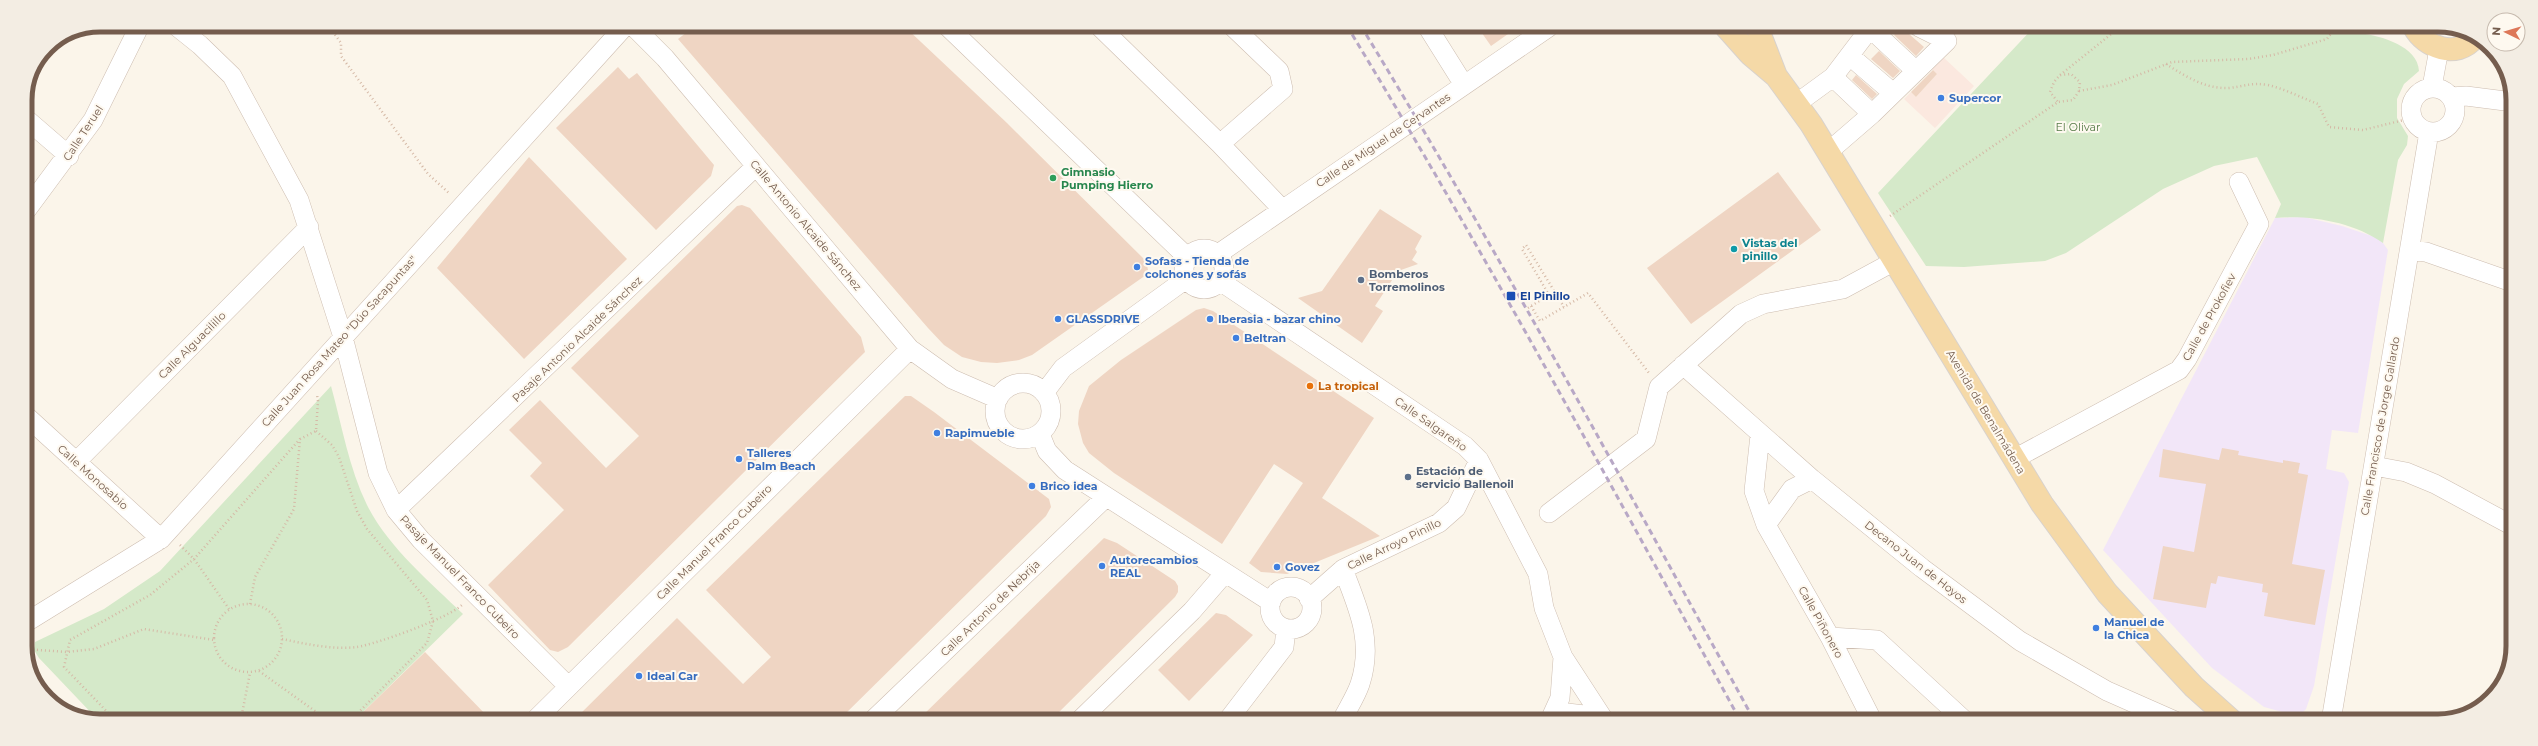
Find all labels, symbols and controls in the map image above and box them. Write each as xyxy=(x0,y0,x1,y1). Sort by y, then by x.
north arrow xyxy=(2486,12,2526,52)
text: N xyxy=(2489,26,2503,36)
street label: Calle de Miguel de Cervantes xyxy=(1313,89,1453,190)
place label: Supercor xyxy=(1949,91,2001,105)
marker: Supercor xyxy=(1936,93,1946,103)
street label: Calle Teruel xyxy=(60,103,106,163)
park label: El Olivar xyxy=(2056,120,2101,134)
street label: Calle Antonio Alcaide Sánchez xyxy=(747,157,865,293)
place label: Gimnasio Pumping Hierro xyxy=(1061,165,1153,192)
marker: Gimnasio Pumping Hierro xyxy=(1048,173,1058,183)
place label: Vistas del pinillo xyxy=(1741,236,1798,263)
marker: Vistas del pinillo xyxy=(1729,244,1739,254)
street label: Calle Juan Rosa Mateo "Dúo Sacapuntas" xyxy=(258,253,420,429)
place label: Sofass - Tienda de colchones y sofás xyxy=(1145,254,1249,281)
marker: Sofass - Tienda de colchones y sofás xyxy=(1132,262,1142,272)
place label: Bomberos Torremolinos xyxy=(1369,267,1445,294)
street label: Calle de Prokofiev xyxy=(2179,271,2239,363)
street label: Pasaje Antonio Alcaide Sánchez xyxy=(509,273,645,405)
marker: Bomberos Torremolinos xyxy=(1356,275,1366,285)
place label: El Pinillo xyxy=(1520,289,1570,303)
marker: El Pinillo xyxy=(1505,290,1517,302)
street label: Calle Alguacilillo xyxy=(155,308,229,382)
place label: GLASSDRIVE xyxy=(1066,312,1140,326)
place label: Iberasia - bazar chino xyxy=(1218,312,1341,326)
marker: GLASSDRIVE xyxy=(1053,314,1063,324)
marker: Iberasia - bazar chino xyxy=(1205,314,1215,324)
place label: Beltran xyxy=(1244,331,1286,345)
marker: Beltran xyxy=(1231,333,1241,343)
street label: Calle Francisco de Jorge Gallardo xyxy=(2357,335,2403,517)
street label: Avenida de Benalmádena xyxy=(1943,347,2029,477)
place label: La tropical xyxy=(1318,379,1379,393)
marker: La tropical xyxy=(1305,381,1315,391)
street label: Calle Salgareño xyxy=(1392,394,1470,454)
place label: Rapimueble xyxy=(945,426,1015,440)
marker: Rapimueble xyxy=(932,428,942,438)
street label: Calle Monosabio xyxy=(55,441,131,513)
place label: Talleres Palm Beach xyxy=(747,446,816,473)
marker: Talleres Palm Beach xyxy=(734,454,744,464)
place label: Estación de servicio Ballenoil xyxy=(1416,464,1514,491)
marker: Estación de servicio Ballenoil xyxy=(1403,472,1413,482)
place label: Brico idea xyxy=(1040,479,1098,493)
street label: Calle Manuel Franco Cubeiro xyxy=(653,481,775,603)
marker: Brico idea xyxy=(1027,481,1037,491)
street label: Pasaje Manuel Franco Cubeiro xyxy=(397,512,523,642)
street label: Calle Arroyo Pinillo xyxy=(1345,515,1443,573)
street label: Decano Juan de Hoyos xyxy=(1862,518,1970,607)
place label: Autorecambios REAL xyxy=(1109,553,1198,580)
street label: Calle Antonio de Nebrija xyxy=(937,557,1043,659)
place label: Govez xyxy=(1285,560,1320,574)
marker: Autorecambios REAL xyxy=(1097,561,1107,571)
marker: Govez xyxy=(1272,562,1282,572)
street label: Calle Piñonero xyxy=(1795,584,1847,661)
place label: Manuel de la Chica xyxy=(2104,615,2164,642)
marker: Manuel de la Chica xyxy=(2091,623,2101,633)
place label: Ideal Car xyxy=(647,669,698,683)
marker: Ideal Car xyxy=(634,671,644,681)

